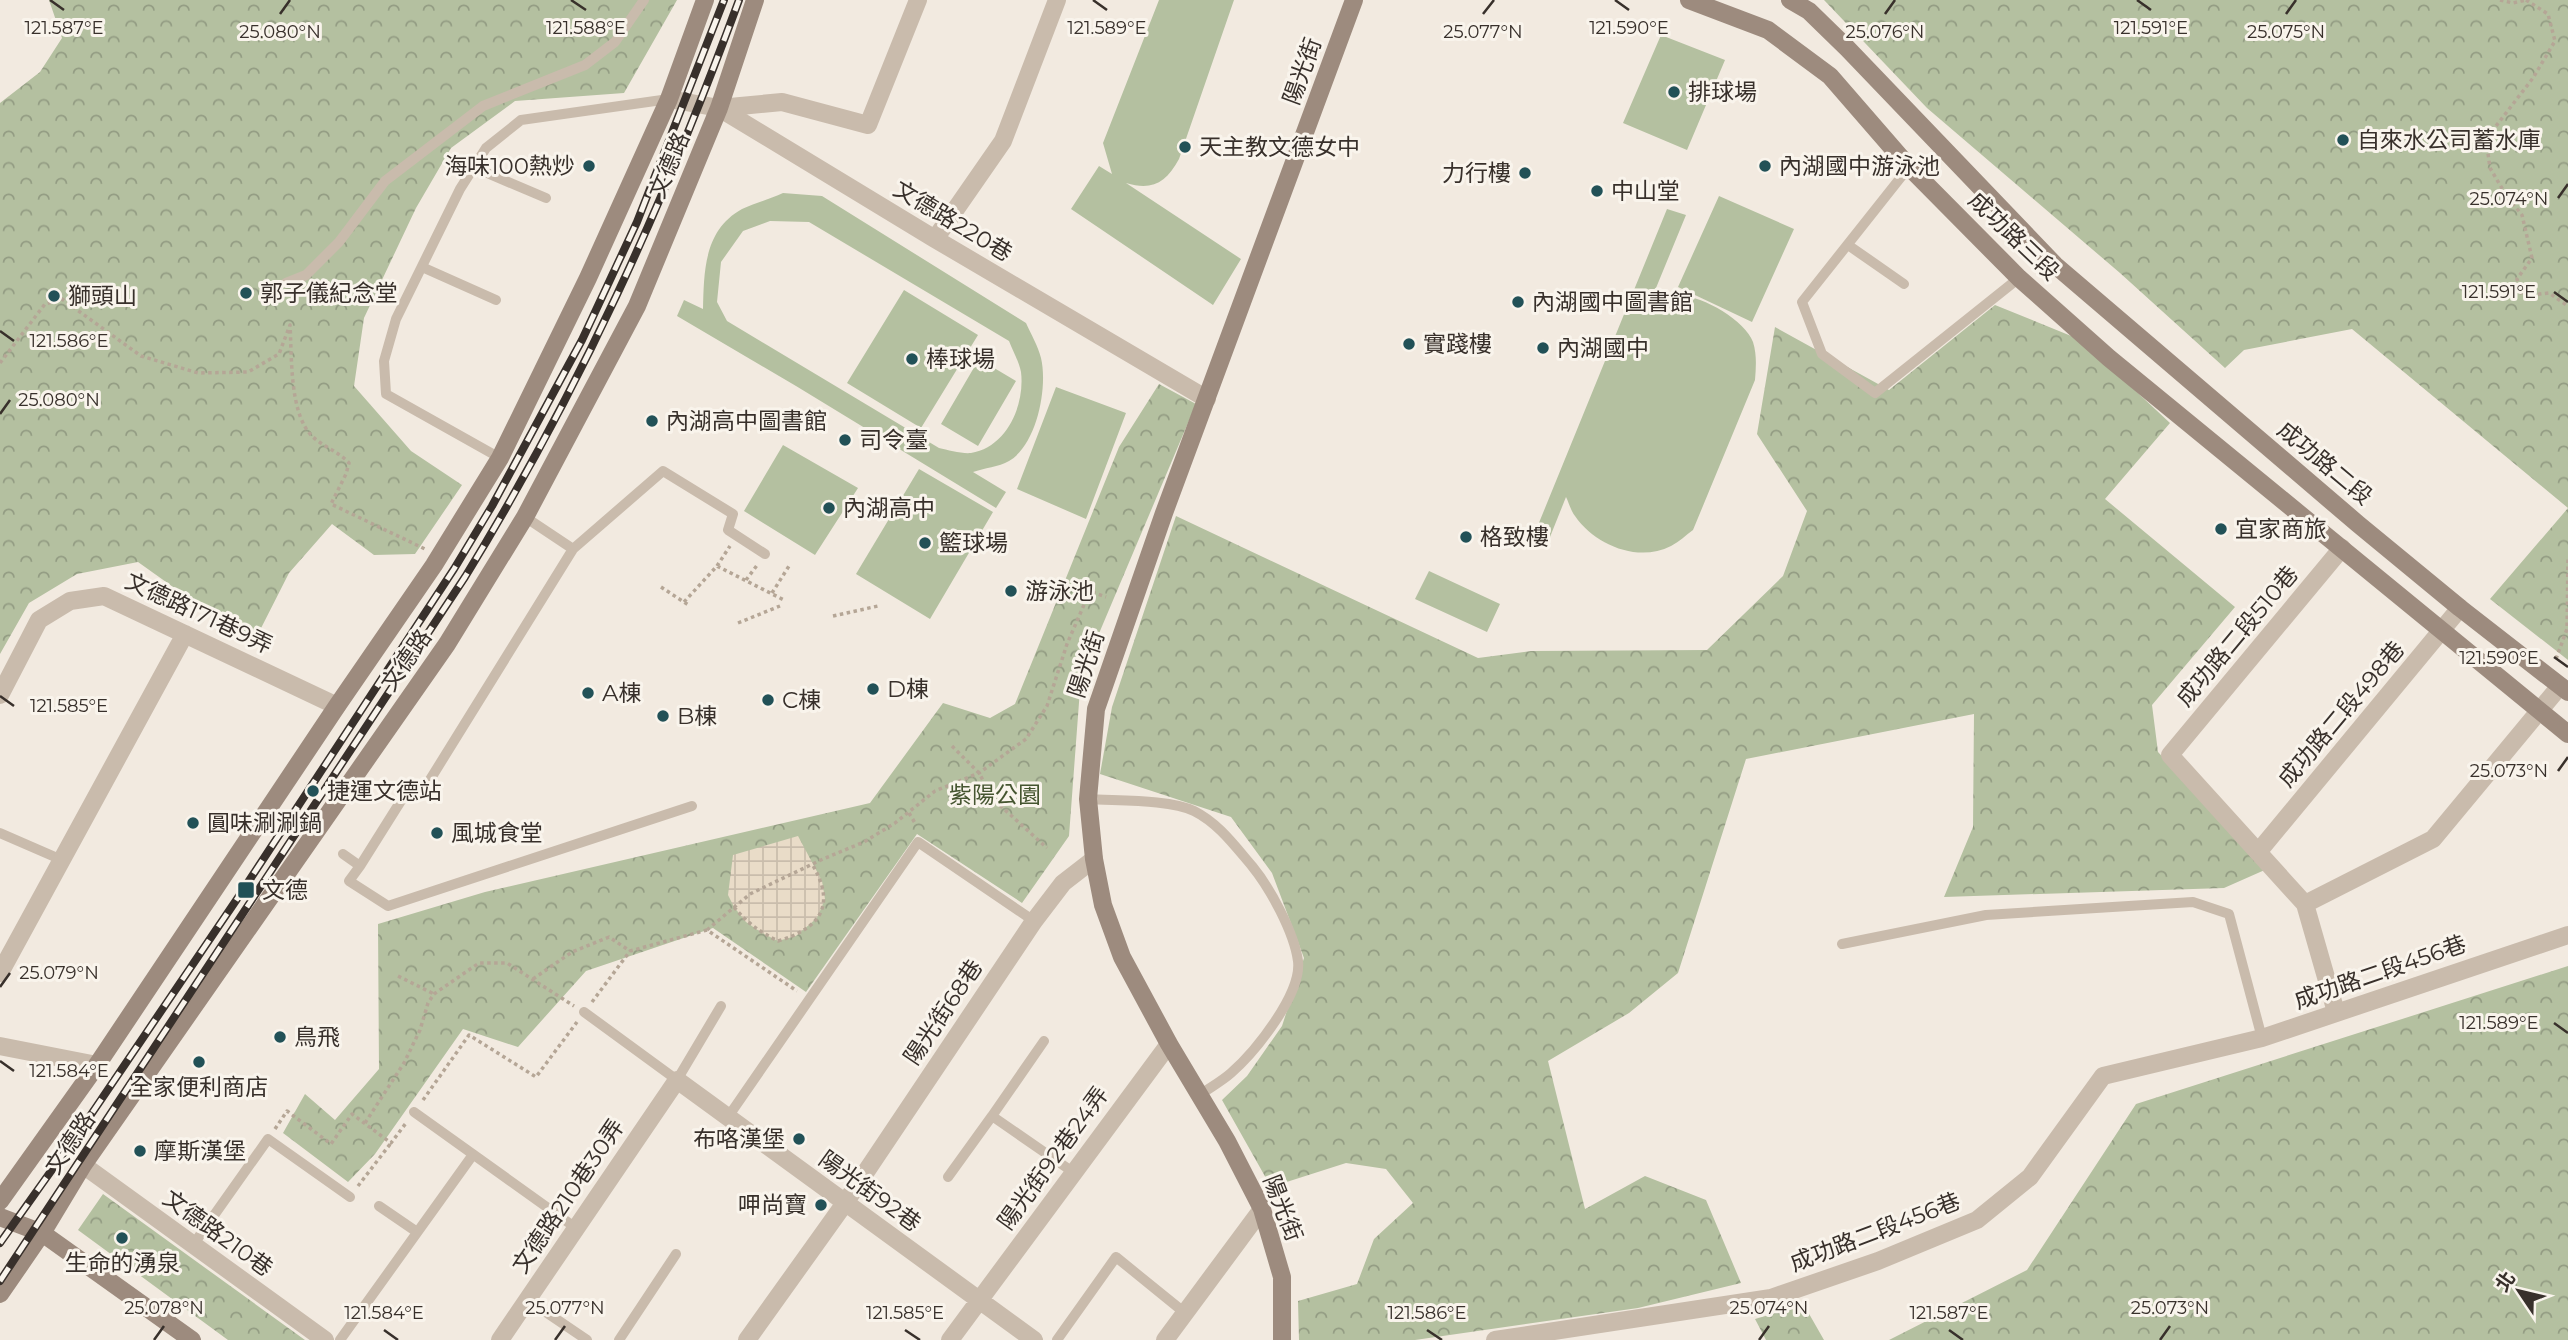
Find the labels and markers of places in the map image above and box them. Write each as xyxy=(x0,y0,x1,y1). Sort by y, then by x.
place label: 排球場 xyxy=(1688,78,1757,106)
marker: 排球場 xyxy=(1666,84,1682,100)
place label: 自來水公司蓄水庫 xyxy=(2357,126,2541,154)
marker: 自來水公司蓄水庫 xyxy=(2335,132,2351,148)
place label: 天主教文德女中 xyxy=(1199,133,1360,161)
marker: 天主教文德女中 xyxy=(1177,139,1193,155)
place label: 海味100熱炒 xyxy=(444,152,575,180)
place label: 內湖國中游泳池 xyxy=(1779,152,1940,180)
marker: 海味100熱炒 xyxy=(581,158,597,174)
marker: 內湖國中游泳池 xyxy=(1757,158,1773,174)
place label: 力行樓 xyxy=(1442,159,1511,187)
marker: 力行樓 xyxy=(1517,165,1533,181)
place label: 中山堂 xyxy=(1611,177,1680,205)
marker: 中山堂 xyxy=(1589,183,1605,199)
place label: 郭子儀紀念堂 xyxy=(260,279,398,307)
place label: 獅頭山 xyxy=(68,282,137,310)
marker: 郭子儀紀念堂 xyxy=(238,285,254,301)
marker: 獅頭山 xyxy=(46,288,62,304)
place label: 內湖國中圖書館 xyxy=(1532,288,1693,316)
marker: 內湖國中圖書館 xyxy=(1510,294,1526,310)
place label: 實踐樓 xyxy=(1423,330,1492,358)
place label: 內湖國中 xyxy=(1557,334,1649,362)
marker: 實踐樓 xyxy=(1401,336,1417,352)
marker: 內湖國中 xyxy=(1535,340,1551,356)
place label: 棒球場 xyxy=(926,345,995,373)
marker: 棒球場 xyxy=(904,351,920,367)
place label: 內湖高中圖書館 xyxy=(666,407,827,435)
marker: 內湖高中圖書館 xyxy=(644,413,660,429)
place label: 司令臺 xyxy=(859,426,928,454)
marker: 司令臺 xyxy=(837,432,853,448)
place label: 內湖高中 xyxy=(843,494,935,522)
marker: 內湖高中 xyxy=(821,500,837,516)
place label: 宜家商旅 xyxy=(2235,515,2327,543)
marker: 宜家商旅 xyxy=(2213,521,2229,537)
place label: 格致樓 xyxy=(1480,523,1549,551)
place label: 籃球場 xyxy=(939,529,1008,557)
marker: 格致樓 xyxy=(1458,529,1474,545)
marker: 籃球場 xyxy=(917,535,933,551)
place label: 游泳池 xyxy=(1025,577,1094,605)
marker: 游泳池 xyxy=(1003,583,1019,599)
place label: D棟 xyxy=(887,675,929,703)
place label: A棟 xyxy=(602,679,642,707)
marker: D棟 xyxy=(865,681,881,697)
marker: A棟 xyxy=(580,685,596,701)
place label: C棟 xyxy=(782,686,821,714)
marker: C棟 xyxy=(760,692,776,708)
place label: B棟 xyxy=(677,702,717,730)
marker: B棟 xyxy=(655,708,671,724)
place label: 捷運文德站 xyxy=(327,777,442,805)
marker: 捷運文德站 xyxy=(305,783,321,799)
place label: 圓味涮涮鍋 xyxy=(207,809,322,837)
marker: 圓味涮涮鍋 xyxy=(185,815,201,831)
place label: 風城食堂 xyxy=(451,819,543,847)
marker: 風城食堂 xyxy=(429,825,445,841)
place label: 文德 xyxy=(262,876,308,904)
marker: 文德 xyxy=(236,880,256,900)
place label: 鳥飛 xyxy=(294,1023,340,1051)
marker: 鳥飛 xyxy=(272,1029,288,1045)
marker: 全家便利商店 xyxy=(191,1054,207,1070)
place label: 全家便利商店 xyxy=(130,1073,268,1101)
place label: 布咯漢堡 xyxy=(693,1125,785,1153)
marker: 布咯漢堡 xyxy=(791,1131,807,1147)
place label: 摩斯漢堡 xyxy=(154,1137,246,1165)
marker: 摩斯漢堡 xyxy=(132,1143,148,1159)
place label: 呷尚寶 xyxy=(738,1191,807,1219)
marker: 呷尚寶 xyxy=(813,1197,829,1213)
marker: 生命的湧泉 xyxy=(114,1230,130,1246)
place label: 生命的湧泉 xyxy=(65,1249,180,1277)

